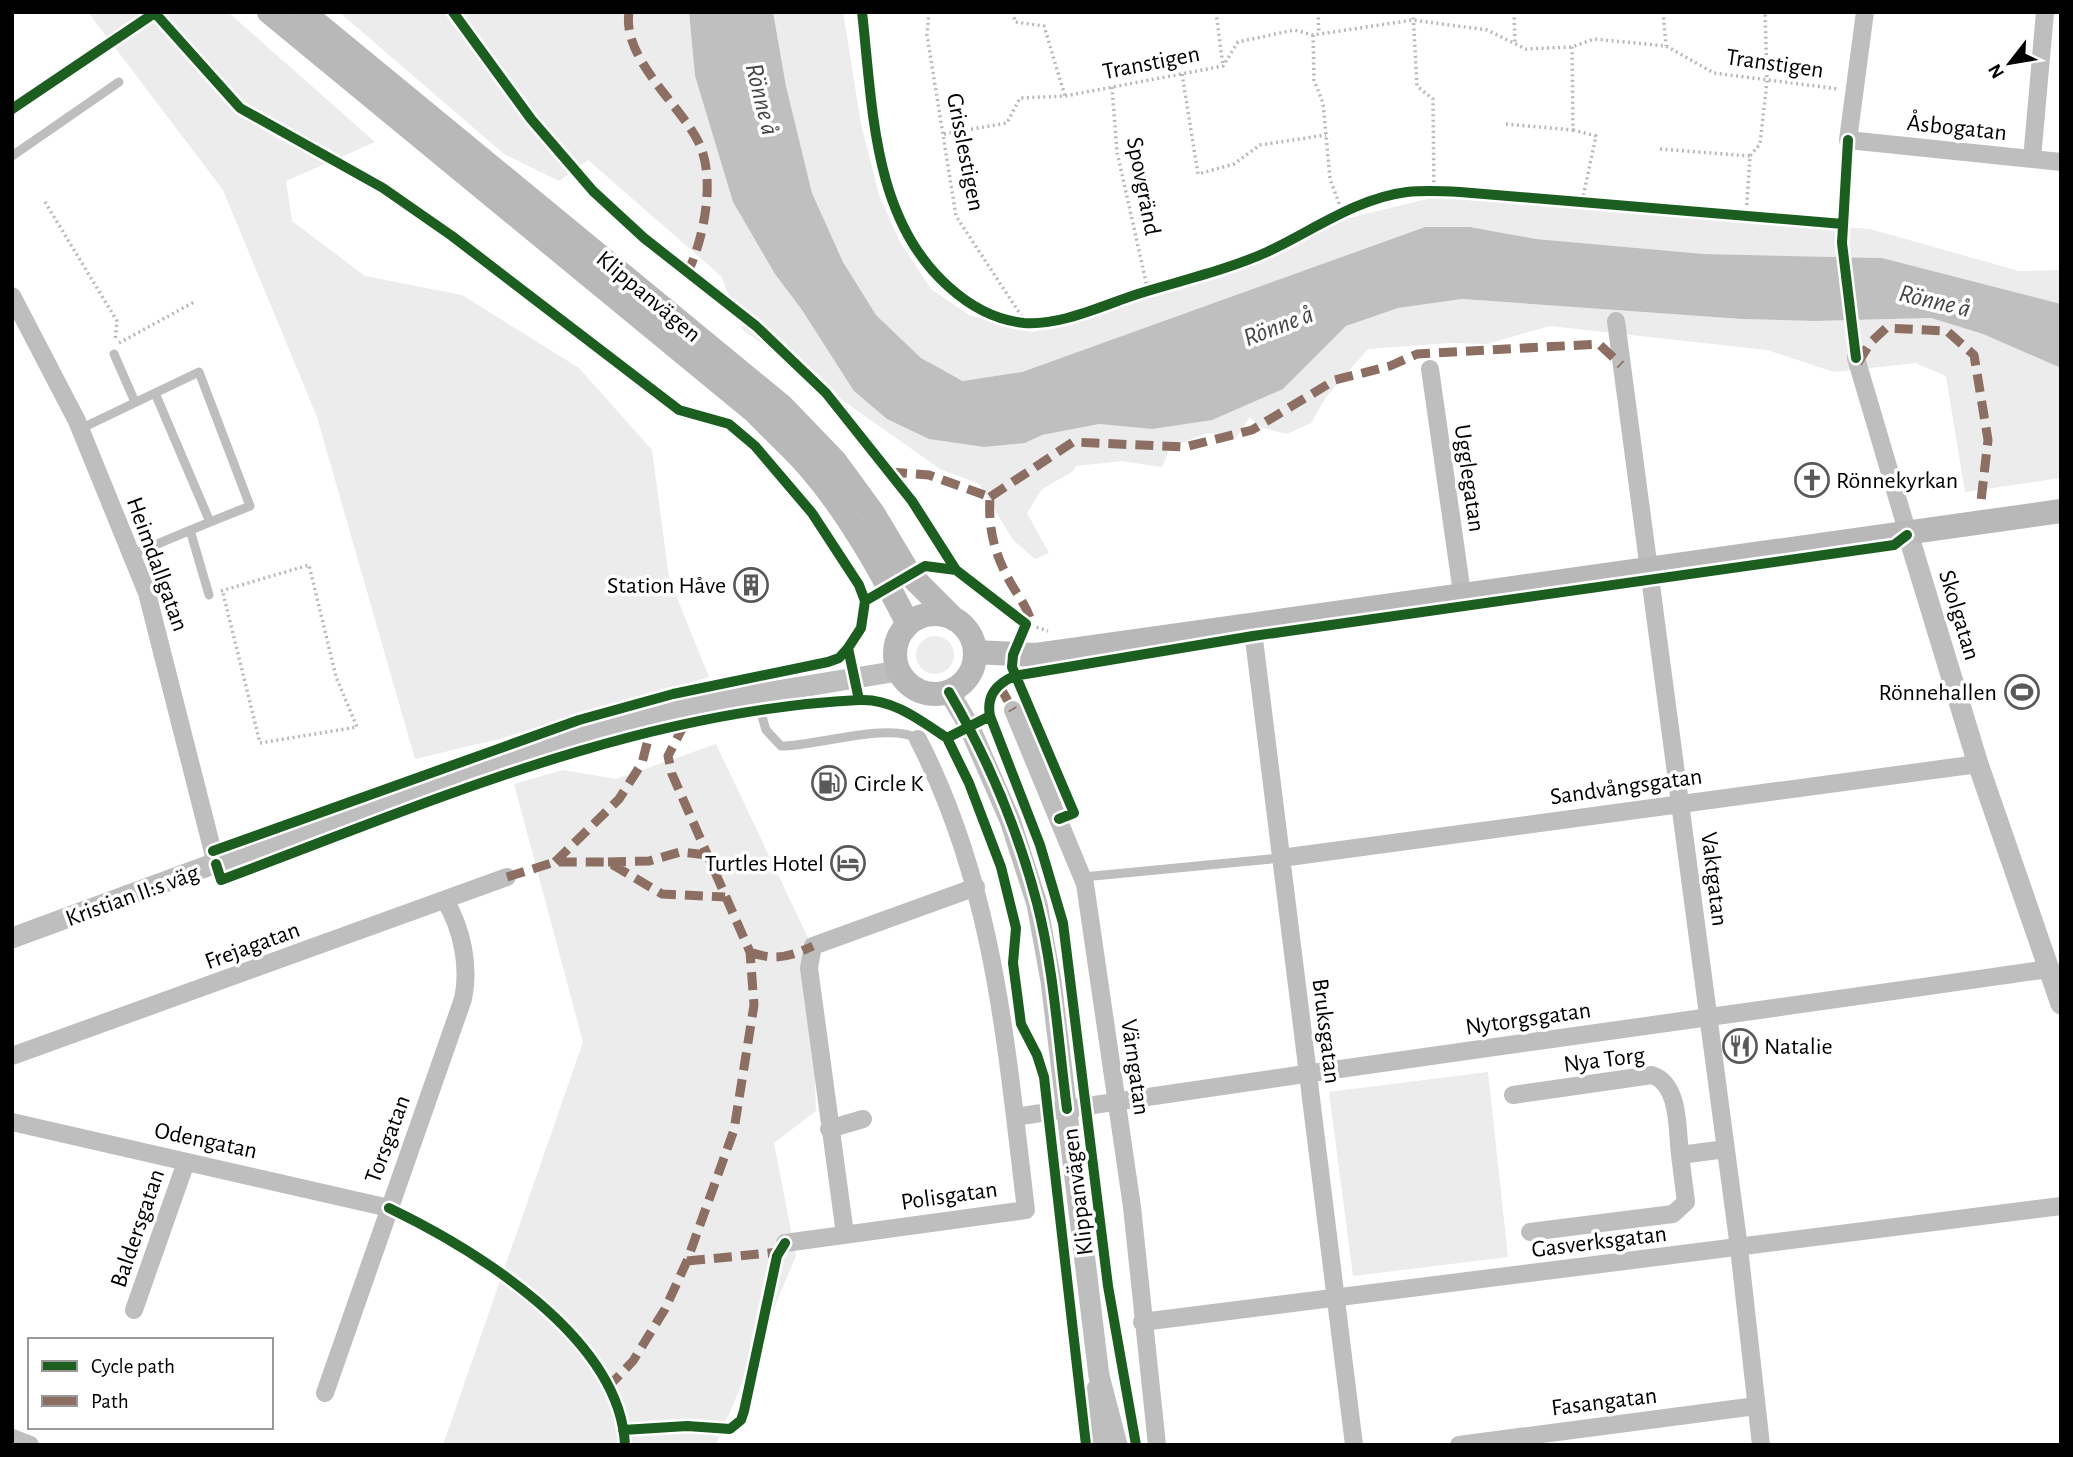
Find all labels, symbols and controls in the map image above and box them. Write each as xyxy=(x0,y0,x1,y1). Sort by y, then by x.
north arrow xyxy=(1975,28,2045,98)
street label: Transtigen xyxy=(1101,42,1202,84)
street label: Transtigen xyxy=(1724,45,1825,83)
text: N xyxy=(1985,60,2008,82)
water label: Rönne å xyxy=(741,61,783,138)
street label: Grisslestigen xyxy=(942,91,988,213)
street label: Åsbogatan xyxy=(1906,109,2008,145)
street label: Spovgränd xyxy=(1122,135,1164,237)
street label: Klippanvägen xyxy=(592,246,705,347)
water label: Rönne å xyxy=(1896,280,1973,322)
water label: Rönne å xyxy=(1240,301,1317,351)
street label: Ugglegatan xyxy=(1450,423,1488,534)
church icon: Rönnekyrkan xyxy=(1793,461,1831,499)
place label: Rönnekyrkan xyxy=(1836,469,1958,493)
street label: Heimdallgatan xyxy=(122,494,192,635)
building icon: Station Håve xyxy=(732,566,770,604)
street label: Skolgatan xyxy=(1934,567,1984,663)
place label: Station Håve xyxy=(607,574,726,598)
sports icon: Rönnehallen xyxy=(2003,673,2041,711)
place label: Rönnehallen xyxy=(1879,681,1997,705)
fuel station icon: Circle K xyxy=(810,764,848,802)
street label: Sandvångsgatan xyxy=(1549,764,1704,810)
place label: Circle K xyxy=(854,772,924,796)
street label: Vaktgatan xyxy=(1696,831,1732,928)
hotel icon: Turtles Hotel xyxy=(829,844,867,882)
place label: Turtles Hotel xyxy=(705,852,824,876)
street label: Kristian II:s väg xyxy=(63,861,202,931)
street label: Frejagatan xyxy=(202,918,303,974)
street label: Bruksgatan xyxy=(1308,977,1344,1085)
street label: Nytorgsgatan xyxy=(1464,998,1592,1040)
street label: Värngatan xyxy=(1116,1018,1154,1117)
restaurant icon: Natalie xyxy=(1721,1027,1759,1065)
place label: Natalie xyxy=(1764,1035,1833,1059)
street label: Nya Torg xyxy=(1562,1043,1646,1077)
street label: Torsgatan xyxy=(361,1092,415,1187)
street label: Odengatan xyxy=(152,1118,259,1164)
street label: Klippanvägen xyxy=(1058,1127,1098,1257)
street label: Baldersgatan xyxy=(107,1166,169,1291)
street label: Polisgatan xyxy=(899,1177,999,1215)
street label: Gasverksgatan xyxy=(1530,1222,1668,1262)
legend xyxy=(28,1338,273,1429)
text: Cycle path xyxy=(91,1356,175,1377)
street label: Fasangatan xyxy=(1550,1384,1658,1420)
text: Path xyxy=(91,1391,129,1412)

